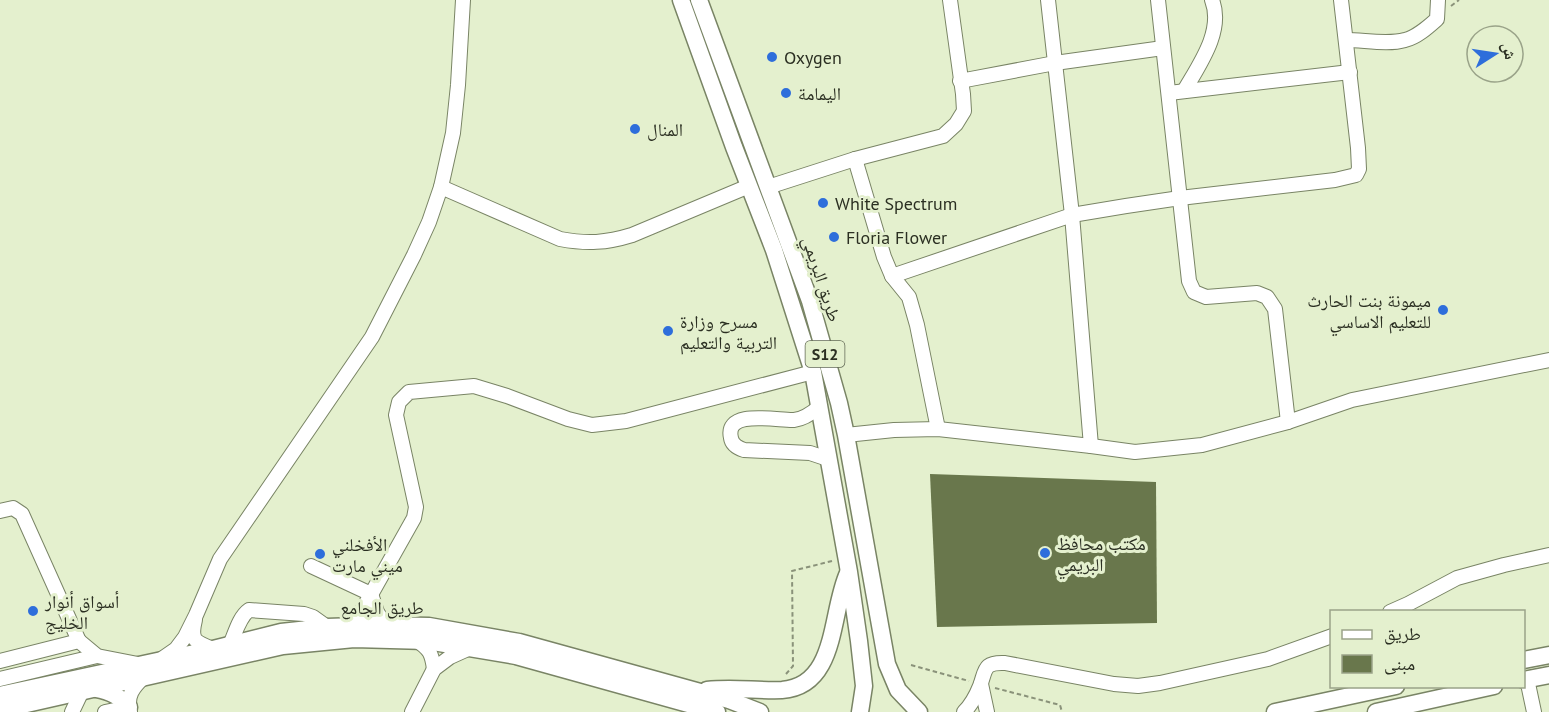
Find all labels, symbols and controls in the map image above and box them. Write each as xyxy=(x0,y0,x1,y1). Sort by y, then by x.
north arrow xyxy=(1465,24,1525,84)
text: ش xyxy=(1498,40,1521,61)
place label: Oxygen xyxy=(784,46,842,69)
marker: Oxygen xyxy=(765,50,779,64)
place label: اليمامة xyxy=(798,82,841,105)
marker: اليمامة xyxy=(779,86,793,100)
place label: المنال xyxy=(647,118,683,141)
marker: المنال xyxy=(628,122,642,136)
place label: White Spectrum xyxy=(835,192,957,215)
marker: White Spectrum xyxy=(816,196,830,210)
place label: Floria Flower xyxy=(846,226,947,249)
marker: Floria Flower xyxy=(827,230,841,244)
street label: طريق البريمي xyxy=(794,233,847,326)
place label: ميمونة بنت الحارث للتعليم الاساسي xyxy=(1307,289,1431,336)
marker: ميمونة بنت الحارث للتعليم الاساسي xyxy=(1436,303,1450,317)
place label: مسرح وزارة التربية والتعليم xyxy=(680,310,777,355)
marker: مسرح وزارة التربية والتعليم xyxy=(661,324,675,338)
road number: S12 xyxy=(806,341,844,367)
place label: مكتب محافظ البريمي xyxy=(1057,532,1146,579)
place label: الأفخلني ميني مارت xyxy=(332,533,403,580)
marker: مكتب محافظ البريمي xyxy=(1038,546,1052,560)
marker: الأفخلني ميني مارت xyxy=(313,547,327,561)
place label: أسواق أنوار الخليج xyxy=(44,590,119,635)
street label: طريق الجامع xyxy=(340,596,424,620)
marker: أسواق أنوار الخليج xyxy=(26,604,40,618)
legend xyxy=(1330,610,1525,688)
text: طريق xyxy=(1384,622,1421,645)
text: مبنى xyxy=(1384,652,1415,675)

